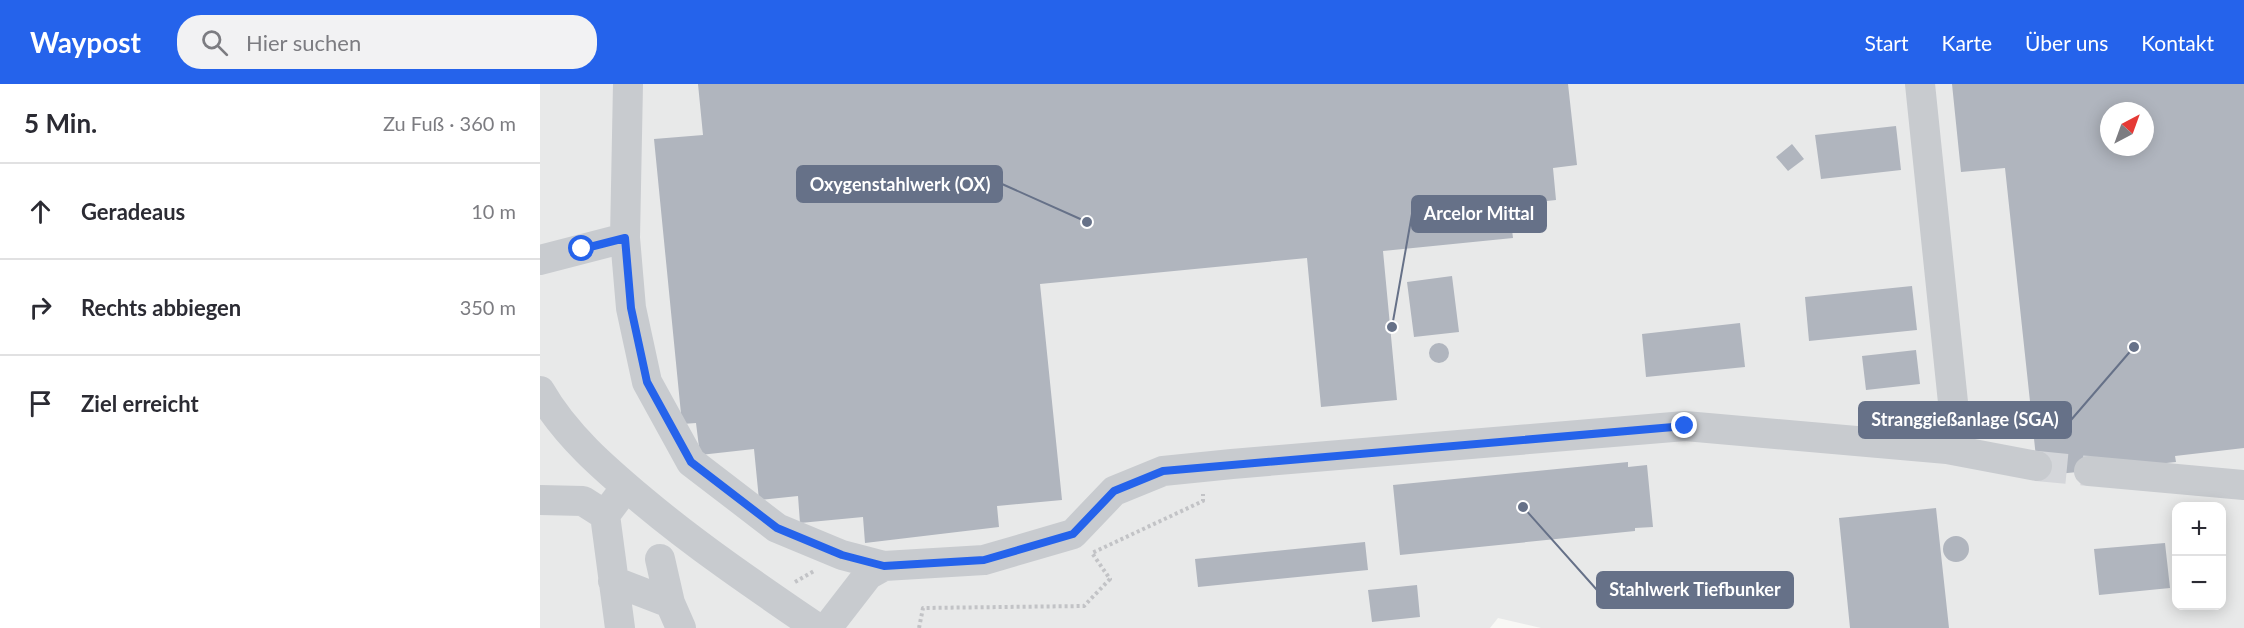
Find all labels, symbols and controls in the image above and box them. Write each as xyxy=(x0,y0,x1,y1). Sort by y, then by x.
search box xyxy=(177,15,597,69)
text: Waypost xyxy=(30,25,141,59)
icon: search xyxy=(198,26,231,59)
text: Hier suchen xyxy=(246,29,361,56)
text: Start xyxy=(1864,30,1909,55)
text: Karte xyxy=(1942,30,1992,55)
text: Über uns xyxy=(2025,30,2108,55)
text: Kontakt xyxy=(2141,30,2214,55)
north arrow xyxy=(2100,102,2154,156)
text: 5 Min. xyxy=(24,107,97,139)
text: Zu Fuß · 360 m xyxy=(383,111,516,135)
callout: Oxygenstahlwerk (OX) xyxy=(797,166,1002,202)
text: Oxygenstahlwerk (OX) xyxy=(810,173,990,195)
icon: ahead xyxy=(24,195,57,228)
callout: Arcelor Mittal xyxy=(1412,196,1546,232)
text: Geradeaus xyxy=(81,198,185,225)
text: 10 m xyxy=(471,199,516,223)
text: Arcelor Mittal xyxy=(1423,202,1534,224)
route start xyxy=(568,235,594,261)
icon: right xyxy=(24,291,57,324)
text: Rechts abbiegen xyxy=(81,294,241,321)
text: 350 m xyxy=(460,295,516,319)
icon: arrive xyxy=(24,387,57,420)
text: Ziel erreicht xyxy=(81,390,199,417)
callout: Stranggießanlage (SGA) xyxy=(1859,402,2071,438)
text: Stranggießanlage (SGA) xyxy=(1871,408,2059,430)
route end xyxy=(1671,412,1697,438)
map controls xyxy=(2172,502,2226,610)
button: + xyxy=(2172,502,2226,556)
button: − xyxy=(2172,556,2226,610)
callout: Stahlwerk Tiefbunker xyxy=(1597,572,1793,608)
text: Stahlwerk Tiefbunker xyxy=(1609,578,1781,600)

